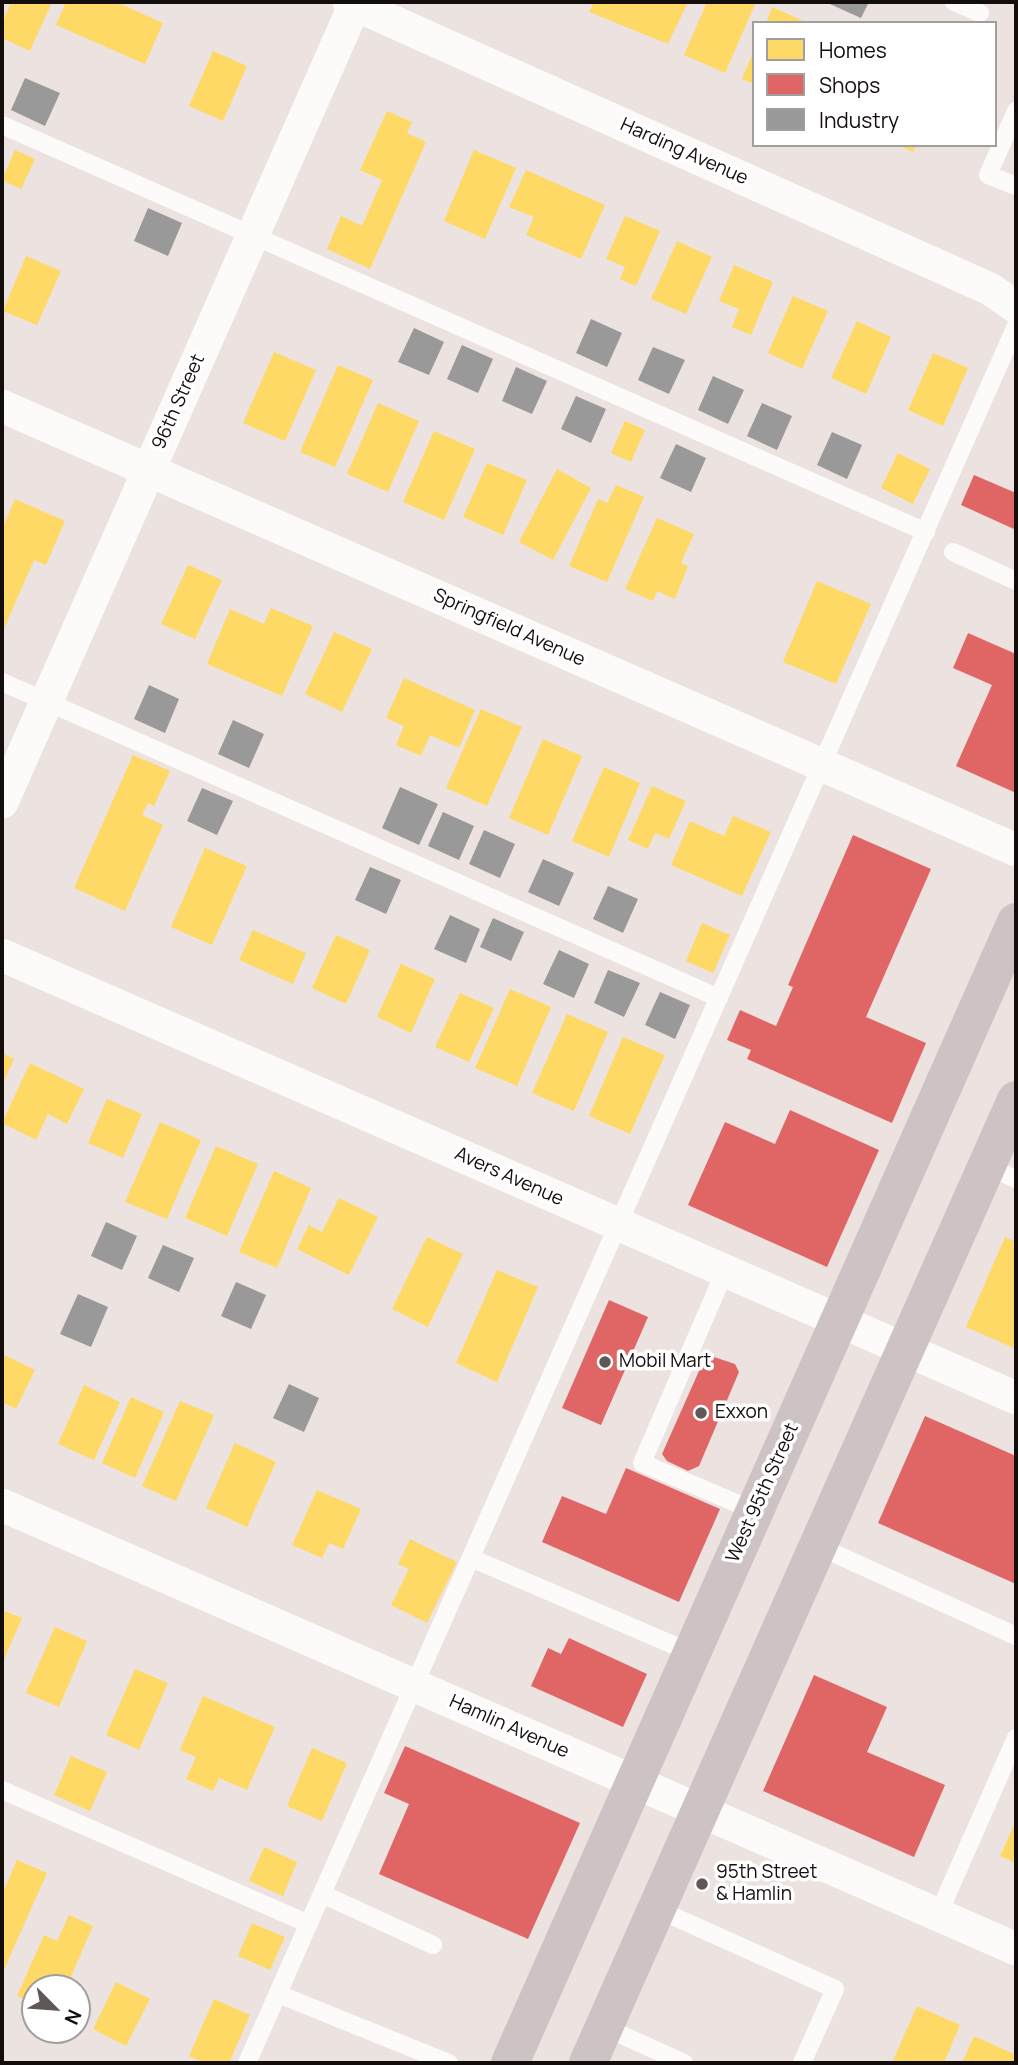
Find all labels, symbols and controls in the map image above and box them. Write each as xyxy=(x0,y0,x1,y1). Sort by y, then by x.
legend xyxy=(752,21,997,147)
text: Homes xyxy=(819,36,887,64)
text: Shops xyxy=(819,71,880,99)
text: Industry xyxy=(819,106,899,134)
street label: Harding Avenue xyxy=(617,114,751,190)
street label: 96th Street xyxy=(148,351,210,453)
street label: Springfield Avenue xyxy=(430,584,588,672)
street label: Avers Avenue xyxy=(451,1143,567,1211)
place label: Mobil Mart xyxy=(619,1351,711,1373)
marker: Mobil Mart xyxy=(597,1354,613,1370)
place label: Exxon xyxy=(715,1402,768,1424)
marker: Exxon xyxy=(693,1405,709,1421)
street label: West 95th Street xyxy=(722,1420,804,1566)
street label: Hamlin Avenue xyxy=(446,1690,572,1764)
place label: 95th Street & Hamlin xyxy=(716,1862,817,1906)
marker: 95th Street & Hamlin xyxy=(694,1876,710,1892)
north arrow xyxy=(21,1974,91,2044)
text: N xyxy=(59,2005,88,2029)

